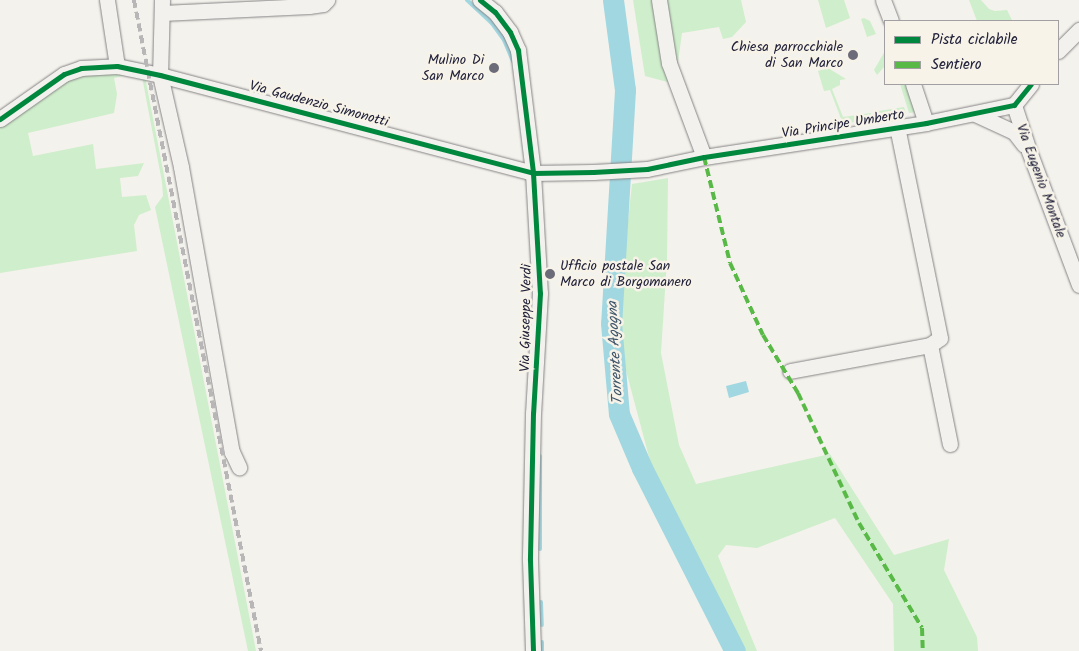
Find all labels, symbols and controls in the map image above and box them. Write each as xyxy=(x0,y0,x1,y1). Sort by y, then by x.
legend xyxy=(884,20,1059,85)
text: Pista ciclabile xyxy=(931,28,1017,52)
place label: Chiesa parrocchiale di San Marco xyxy=(731,39,843,72)
marker: Chiesa parrocchiale di San Marco xyxy=(847,49,859,61)
place label: Mulino Di San Marco xyxy=(422,52,484,84)
text: Sentiero xyxy=(931,53,982,77)
marker: Mulino Di San Marco xyxy=(488,62,500,74)
street label: Via Gaudenzio Simonotti xyxy=(248,77,390,131)
street label: Via Principe Umberto xyxy=(781,106,905,142)
street label: Via Eugenio Montale xyxy=(1013,122,1069,240)
place label: Ufficio postale San Marco di Borgomanero xyxy=(560,258,692,290)
street label: Via Giuseppe Verdi xyxy=(517,264,535,372)
marker: Ufficio postale San Marco di Borgomanero xyxy=(544,268,556,280)
water label: Torrente Agogna xyxy=(604,301,628,405)

